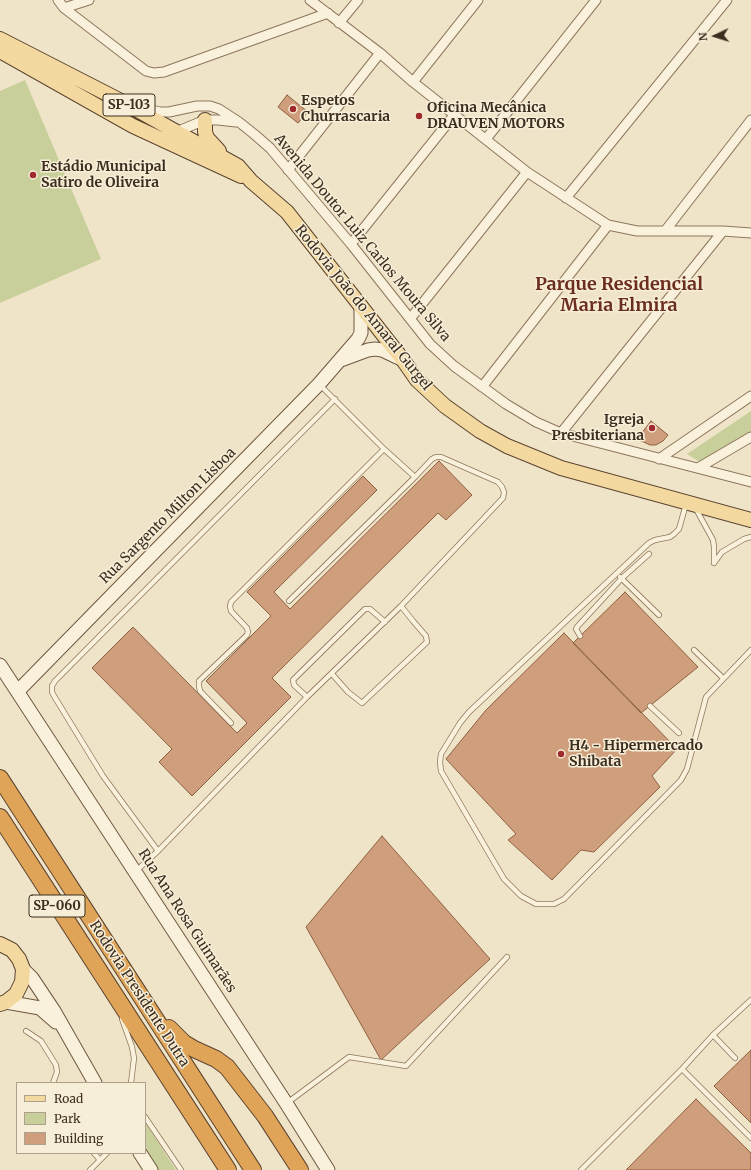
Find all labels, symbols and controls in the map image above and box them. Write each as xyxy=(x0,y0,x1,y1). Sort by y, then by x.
north arrow xyxy=(695,16,735,56)
text: N xyxy=(696,32,710,42)
place label: Espetos Churrascaria xyxy=(301,93,390,126)
road number: SP-103 xyxy=(103,94,155,116)
place label: Oficina Mecânica DRAUVEN MOTORS xyxy=(427,100,565,132)
marker: Espetos Churrascaria xyxy=(288,104,298,114)
marker: Oficina Mecânica DRAUVEN MOTORS xyxy=(414,111,424,121)
street label: Avenida Doutor Luiz Carlos Moura Silva xyxy=(270,131,454,345)
place label: Estádio Municipal Satiro de Oliveira xyxy=(41,159,166,192)
marker: Estádio Municipal Satiro de Oliveira xyxy=(28,170,38,180)
street label: Rodovia João do Amaral Gurgel xyxy=(291,222,435,394)
district label: Parque Residencial Maria Elmira xyxy=(535,274,703,316)
place label: Igreja Presbiteriana xyxy=(551,412,644,444)
marker: Igreja Presbiteriana xyxy=(647,423,657,433)
street label: Rua Sargento Milton Lisboa xyxy=(96,444,240,588)
place label: H4 - Hipermercado Shibata xyxy=(569,738,703,770)
marker: H4 - Hipermercado Shibata xyxy=(556,749,566,759)
street label: Rua Ana Rosa Guimarães xyxy=(134,846,240,996)
road number: SP-060 xyxy=(29,895,85,917)
street label: Rodovia Presidente Dutra xyxy=(85,918,193,1070)
legend xyxy=(16,1082,146,1154)
text: Road xyxy=(54,1091,83,1106)
text: Park xyxy=(54,1111,81,1126)
text: Building xyxy=(54,1131,103,1146)

